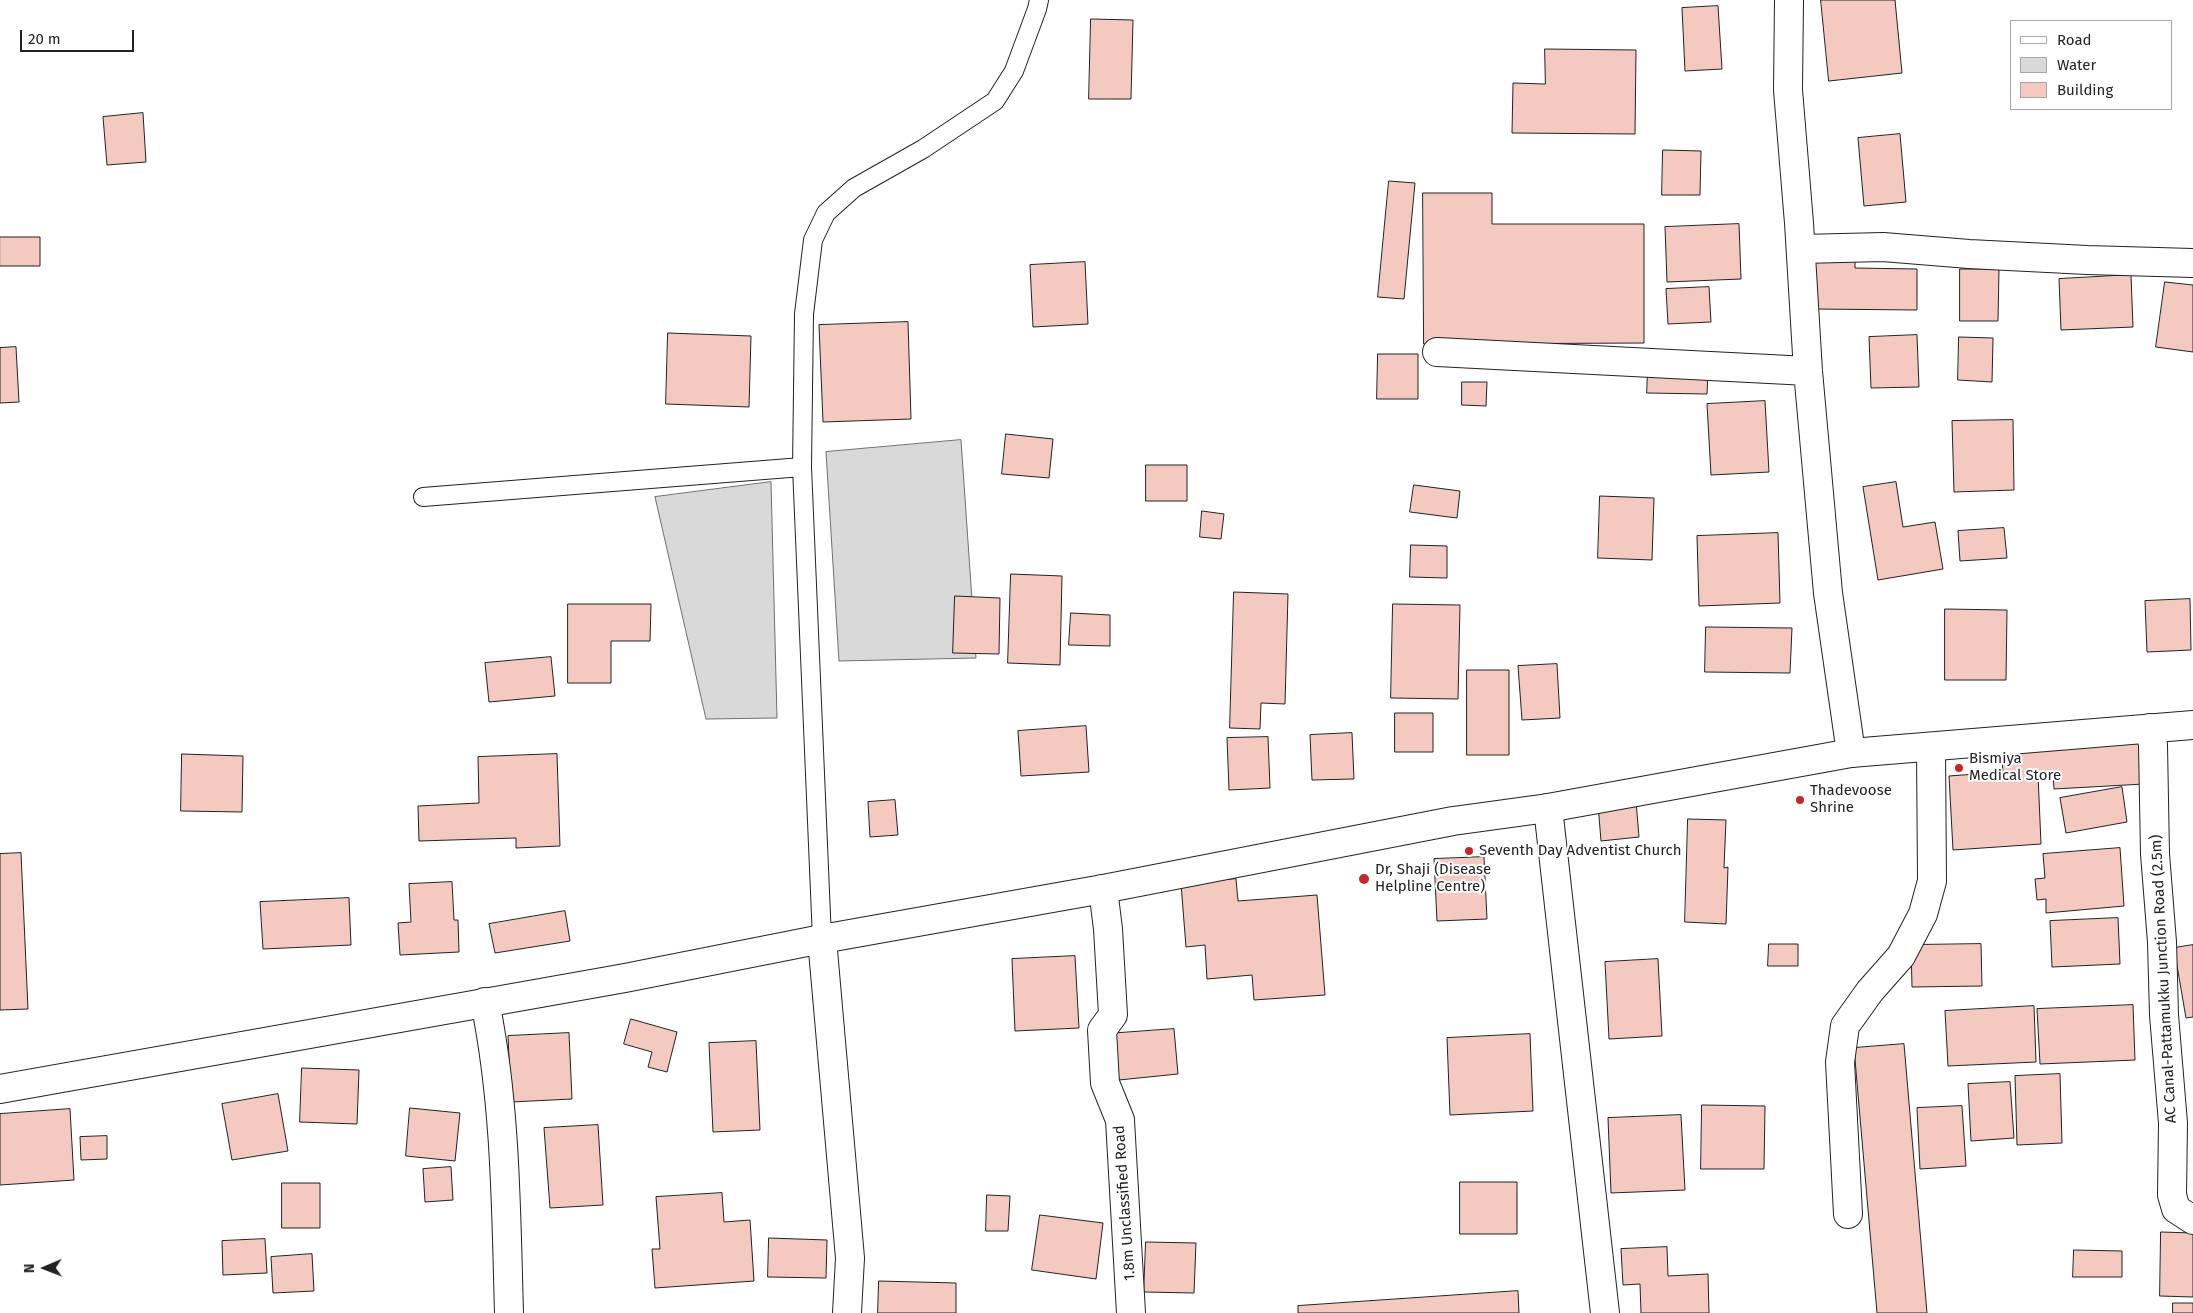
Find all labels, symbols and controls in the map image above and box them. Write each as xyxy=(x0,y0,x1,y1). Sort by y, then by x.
scale bar xyxy=(22,20,136,52)
legend xyxy=(2010,20,2173,110)
text: 20 m xyxy=(28,30,61,48)
text: Road xyxy=(2057,31,2092,49)
text: Water xyxy=(2057,56,2096,74)
text: Building xyxy=(2057,81,2113,99)
place label: Bismiya Medical Store xyxy=(1969,750,2061,785)
marker: Bismiya Medical Store xyxy=(1953,762,1965,774)
place label: Thadevoose Shrine xyxy=(1810,782,1892,817)
marker: Thadevoose Shrine xyxy=(1794,794,1806,806)
street label: AC Canal-Pattamukku Junction Road (2.5m) xyxy=(2147,834,2181,1124)
place label: Seventh Day Adventist Church xyxy=(1479,842,1682,860)
marker: Seventh Day Adventist Church xyxy=(1463,845,1475,857)
place label: Dr, Shaji (Disease Helpline Centre) xyxy=(1375,861,1491,896)
marker: Dr, Shaji (Disease Helpline Centre) xyxy=(1357,872,1371,886)
street label: 1.8m Unclassified Road xyxy=(1111,1125,1139,1281)
north arrow xyxy=(20,1243,70,1293)
text: N xyxy=(21,1263,38,1273)

